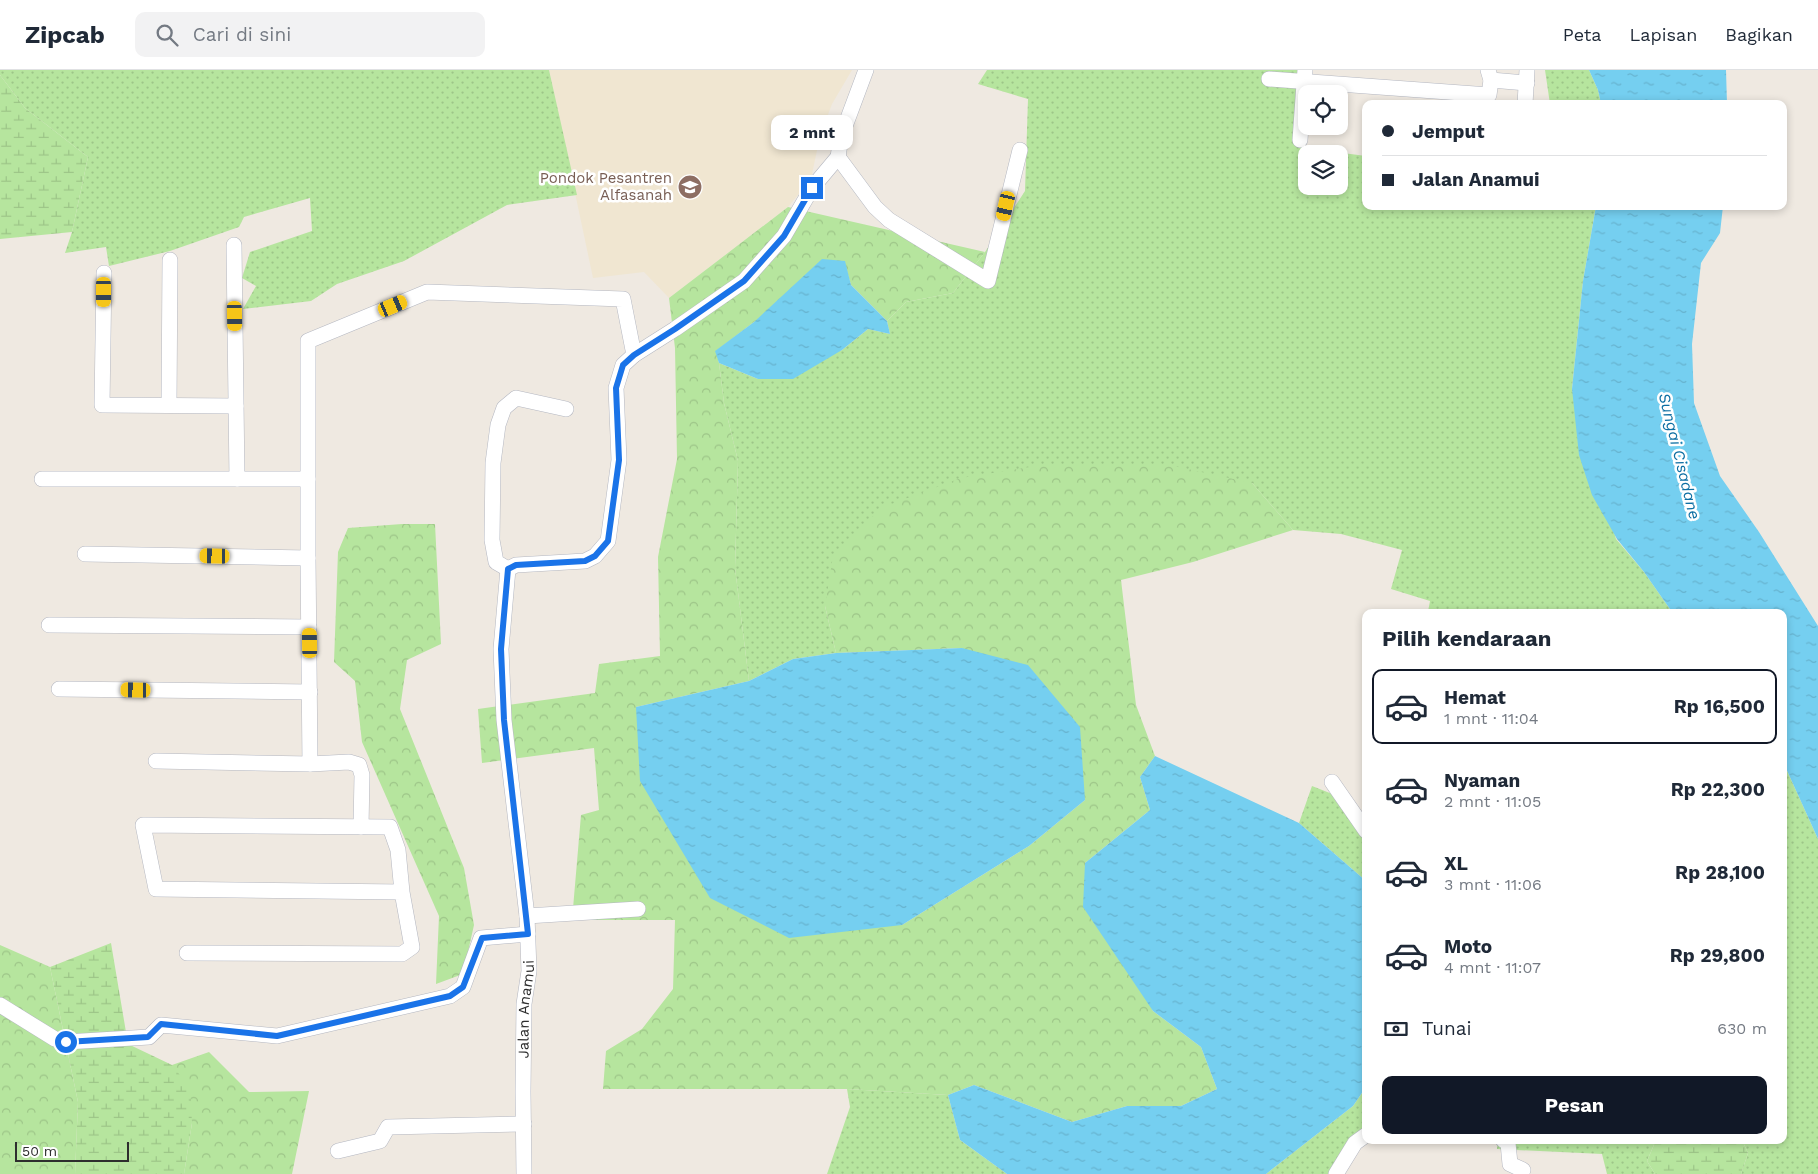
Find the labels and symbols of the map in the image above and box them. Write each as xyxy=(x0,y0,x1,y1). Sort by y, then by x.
callout: 2 mnt xyxy=(771,116,853,150)
place label: Pondok Pesantren Alfasanah xyxy=(540,169,672,204)
school or university icon: Pondok Pesantren Alfasanah xyxy=(677,174,703,200)
route end xyxy=(801,177,823,199)
car xyxy=(995,190,1016,222)
car xyxy=(96,277,111,307)
car xyxy=(376,293,409,319)
car xyxy=(227,301,242,331)
water label: Sungai Cisadane xyxy=(1655,391,1704,521)
car xyxy=(199,548,230,564)
car xyxy=(302,628,317,658)
car xyxy=(120,682,151,698)
street label: Jalan Anamui xyxy=(514,960,538,1059)
route start xyxy=(55,1031,77,1053)
scale bar xyxy=(15,1139,129,1162)

